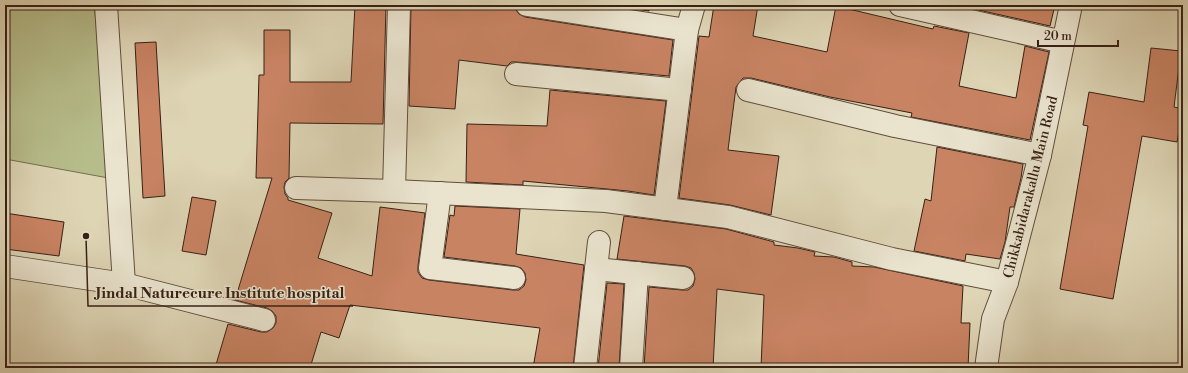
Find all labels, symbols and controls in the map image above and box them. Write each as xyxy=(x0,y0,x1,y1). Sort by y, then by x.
scale bar xyxy=(1038,22,1118,48)
text: 20 m xyxy=(1044,29,1072,44)
street label: Chikkabidarakallu Main Road xyxy=(1000,94,1062,280)
callout: Jindal Naturecure Institute hospital xyxy=(88,279,353,306)
text: Jindal Naturecure Institute hospital xyxy=(93,284,345,303)

